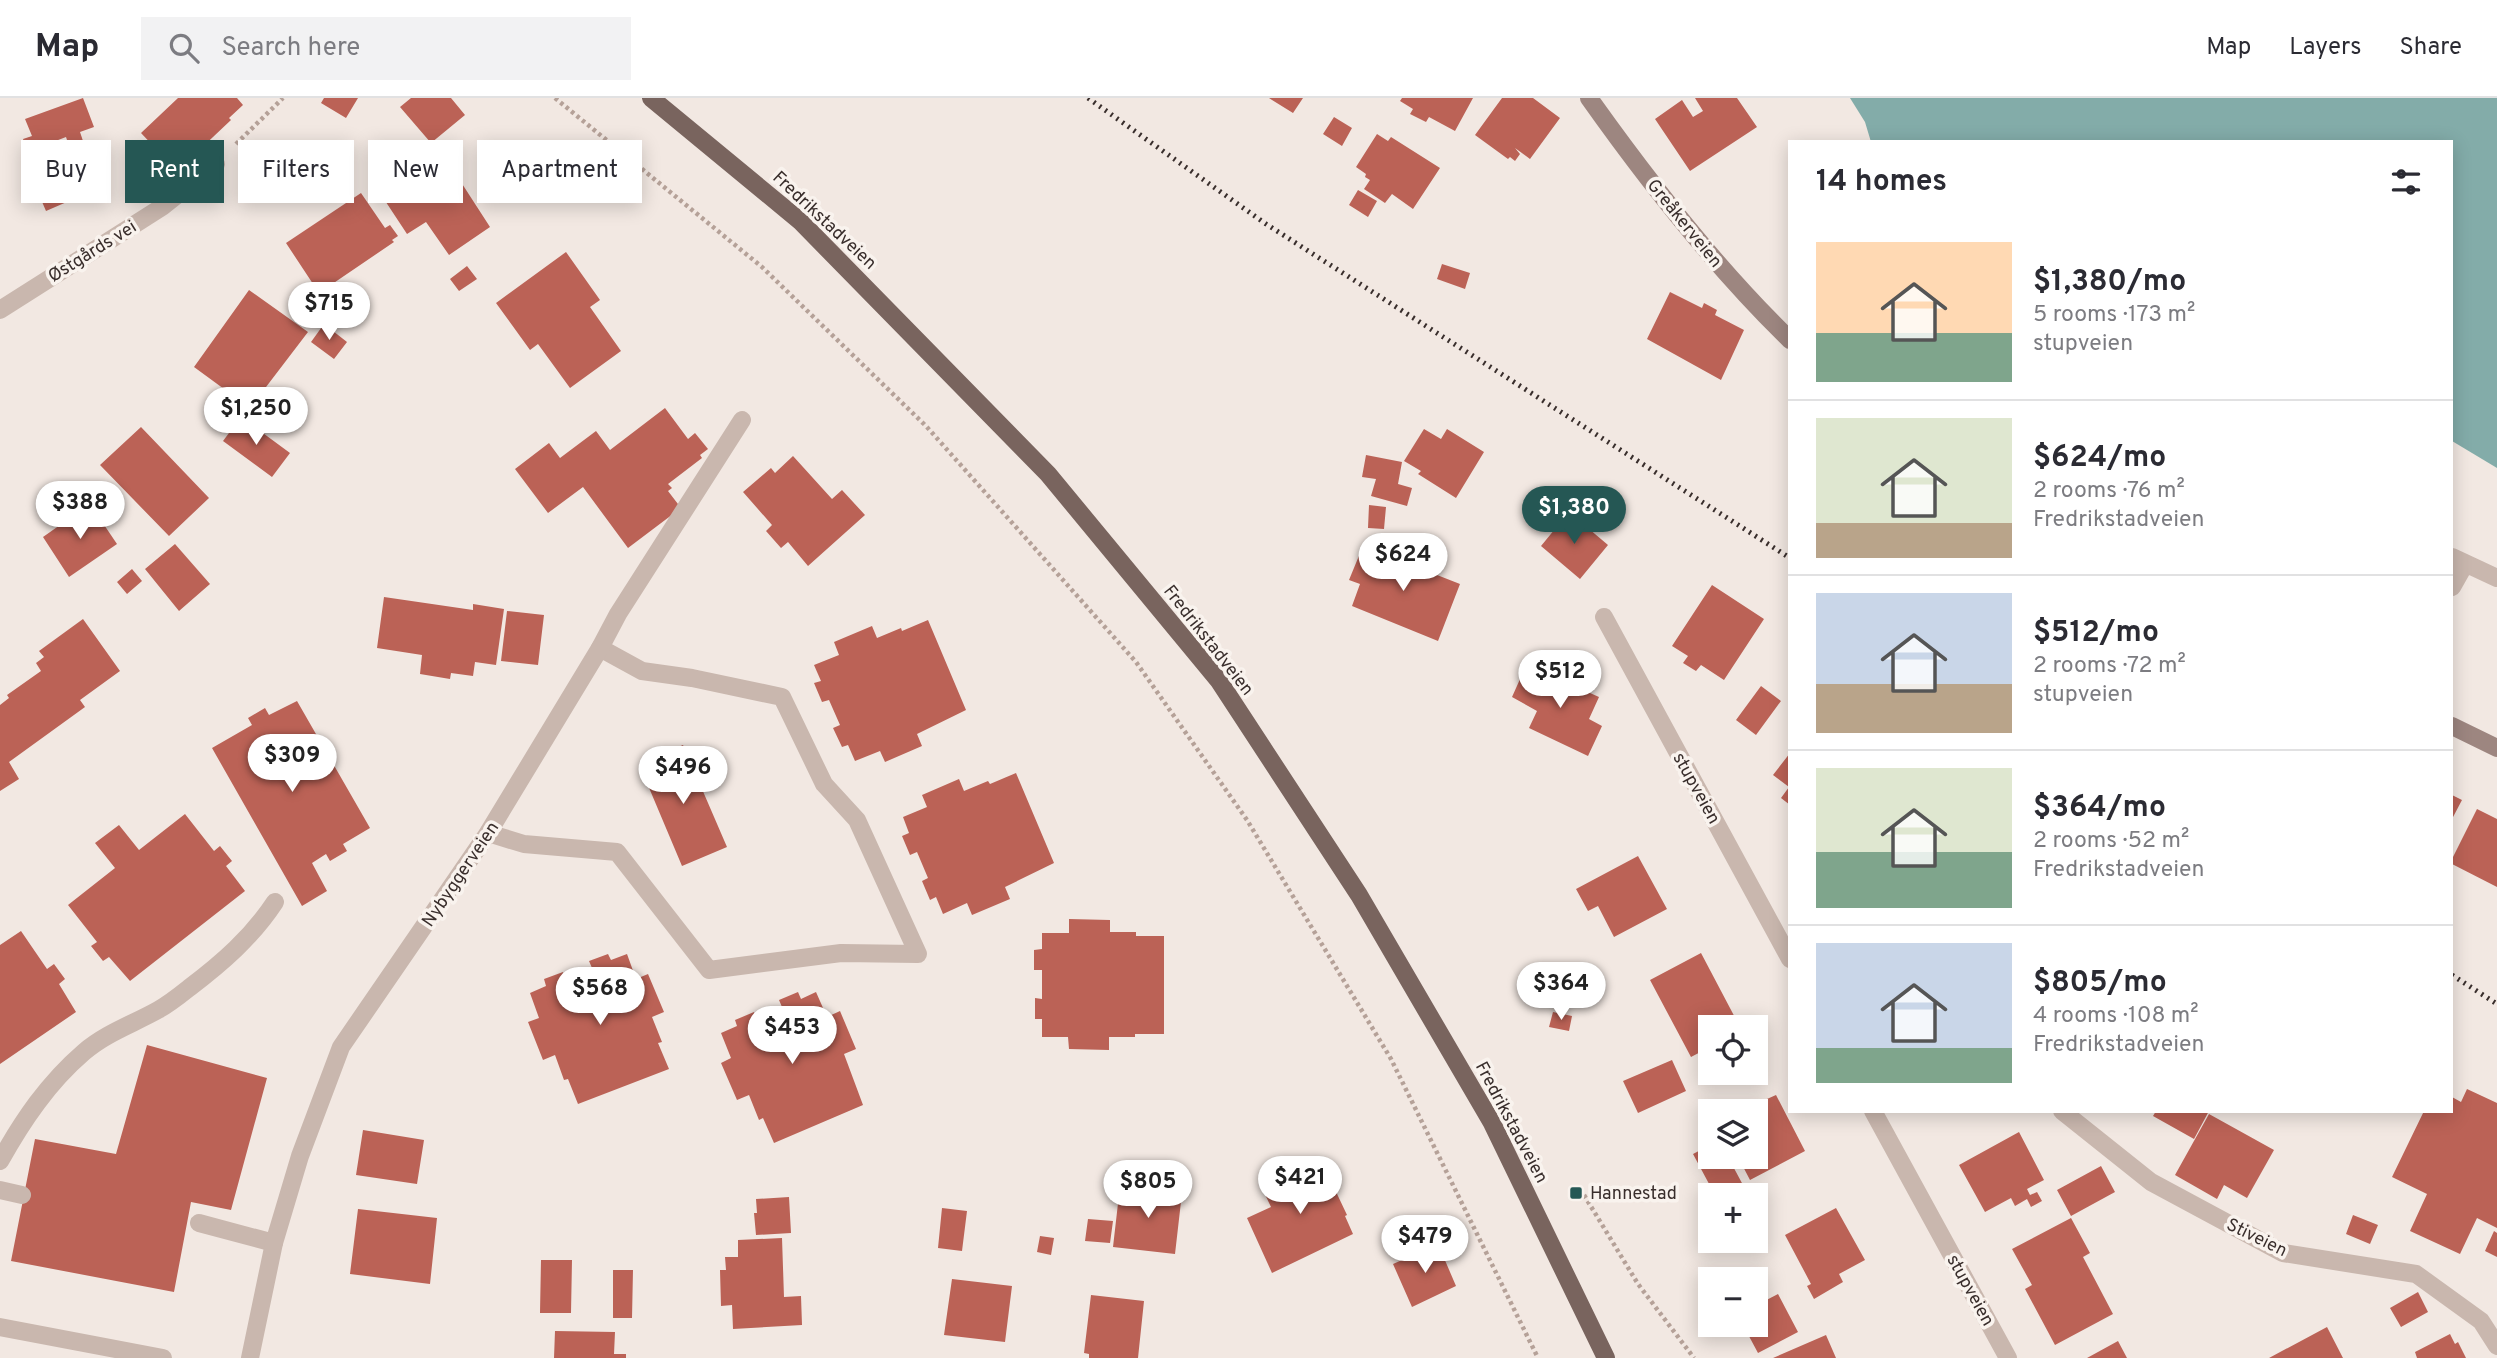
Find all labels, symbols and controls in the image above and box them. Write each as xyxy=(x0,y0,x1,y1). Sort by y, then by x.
search box xyxy=(141,17,631,80)
text: Map xyxy=(35,27,99,69)
icon: search xyxy=(165,29,203,67)
text: Search here xyxy=(221,32,360,65)
text: Map xyxy=(2206,33,2251,63)
text: Layers xyxy=(2289,33,2361,63)
text: Share xyxy=(2399,33,2462,63)
chip: Buy xyxy=(21,140,111,203)
chip: Rent xyxy=(125,140,224,203)
chip: Filters xyxy=(238,140,354,203)
chip: New xyxy=(368,140,463,203)
chip: Apartment xyxy=(477,140,642,203)
icon: filters xyxy=(2387,163,2425,201)
text: 14 homes xyxy=(1816,164,1947,201)
street label: Fredrikstadveien xyxy=(767,167,881,275)
street label: Greåkerveien xyxy=(1641,175,1727,273)
street label: Østgårds vei xyxy=(44,216,141,288)
text: $1,380/mo xyxy=(2033,264,2186,301)
icon: home xyxy=(1872,270,1956,354)
pin: $715 xyxy=(288,282,370,342)
text: $715 xyxy=(304,290,354,319)
text: 5 rooms · 173 m² xyxy=(2033,301,2195,330)
text: stupveien xyxy=(2033,330,2133,359)
pin: $1,250 xyxy=(199,388,313,447)
text: $1,250 xyxy=(220,395,292,424)
text: $624/mo xyxy=(2033,440,2166,477)
icon: home xyxy=(1872,446,1956,530)
text: 2 rooms · 76 m² xyxy=(2033,477,2185,506)
pin: $388 xyxy=(39,482,121,541)
pin: $1,380 xyxy=(1517,486,1631,546)
text: $388 xyxy=(52,489,108,518)
text: $1,380 xyxy=(1538,494,1610,523)
text: Fredrikstadveien xyxy=(2033,506,2205,535)
pin: $624 xyxy=(1362,533,1444,593)
text: $624 xyxy=(1375,541,1431,570)
street label: Fredrikstadveien xyxy=(1157,581,1258,701)
text: $512/mo xyxy=(2033,615,2159,652)
icon: home xyxy=(1872,621,1956,705)
pin: $512 xyxy=(1519,650,1601,710)
text: 2 rooms · 72 m² xyxy=(2033,652,2186,681)
text: $512 xyxy=(1534,658,1586,687)
text: stupveien xyxy=(2033,681,2133,710)
pin: $309 xyxy=(251,734,333,794)
text: $309 xyxy=(264,742,320,771)
pin: $496 xyxy=(642,746,724,806)
street label: stupveien xyxy=(1667,749,1725,829)
text: $496 xyxy=(655,754,711,783)
text: $364/mo xyxy=(2033,790,2166,827)
icon: home xyxy=(1872,796,1956,880)
street label: Nybyggerveien xyxy=(418,818,505,932)
text: 2 rooms · 52 m² xyxy=(2033,827,2189,856)
text: Fredrikstadveien xyxy=(2033,856,2205,885)
pin: $364 xyxy=(1520,962,1602,1022)
text: $805/mo xyxy=(2033,965,2167,1002)
pin: $568 xyxy=(559,968,641,1027)
text: $364 xyxy=(1533,970,1589,999)
icon: home xyxy=(1872,971,1956,1055)
text: $568 xyxy=(572,975,628,1004)
text: 4 rooms · 108 m² xyxy=(2033,1002,2199,1031)
pin: $453 xyxy=(751,1006,833,1066)
text: $453 xyxy=(764,1014,820,1043)
map controls xyxy=(1698,1015,1768,1337)
button: locate xyxy=(1698,1015,1768,1085)
text: Fredrikstadveien xyxy=(2033,1031,2205,1060)
street label: Fredrikstadveien xyxy=(1469,1058,1552,1187)
button: layers xyxy=(1698,1099,1768,1169)
pin: $421 xyxy=(1259,1156,1341,1216)
pin: $805 xyxy=(1107,1160,1189,1220)
text: $421 xyxy=(1274,1164,1326,1193)
text: $805 xyxy=(1119,1168,1177,1197)
place label: Hannestad xyxy=(1590,1183,1677,1206)
button: + xyxy=(1698,1183,1768,1253)
marker: Hannestad xyxy=(1568,1185,1584,1201)
street label: Stiveien xyxy=(2222,1214,2291,1263)
pin: $479 xyxy=(1384,1216,1466,1275)
text: $479 xyxy=(1397,1223,1453,1252)
street label: stupveien xyxy=(1941,1251,1999,1331)
button: − xyxy=(1698,1267,1768,1337)

